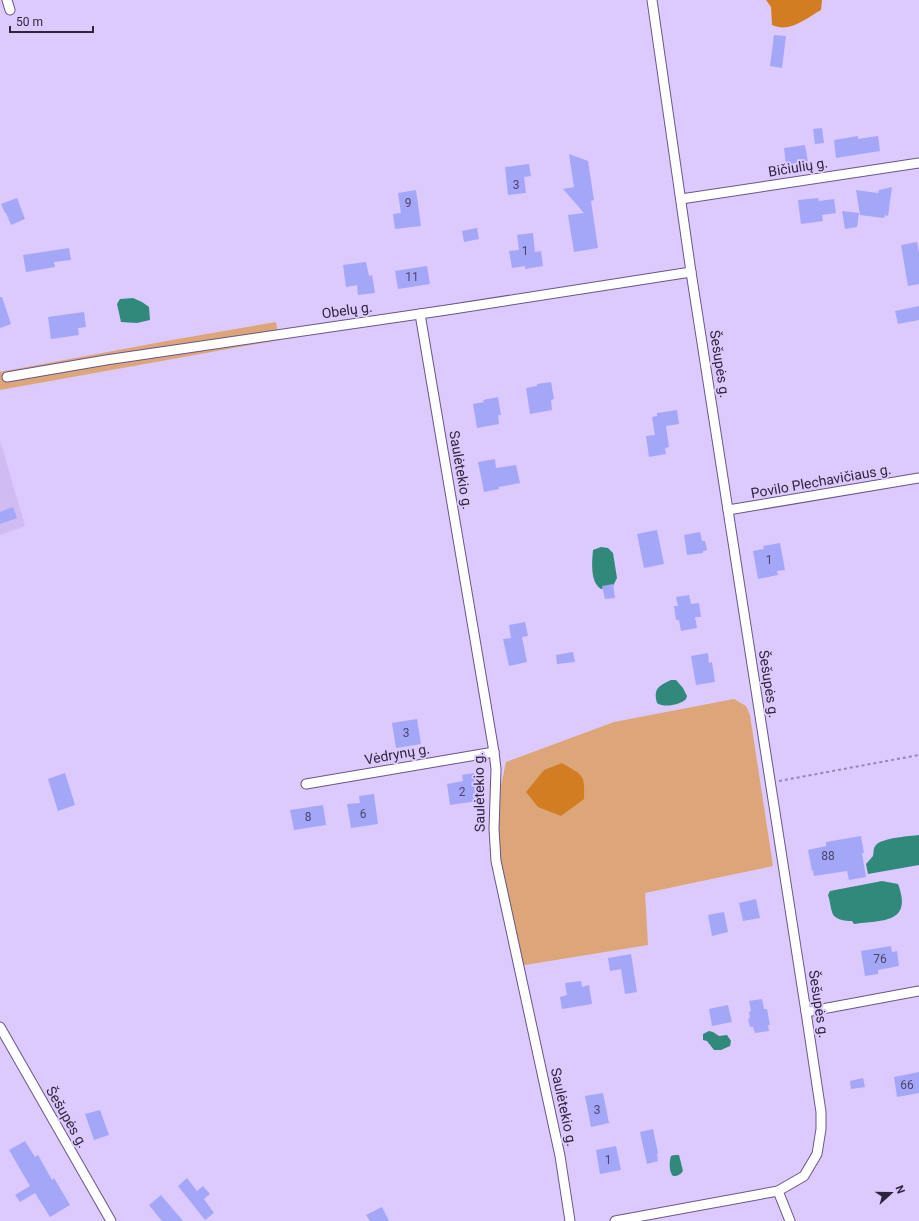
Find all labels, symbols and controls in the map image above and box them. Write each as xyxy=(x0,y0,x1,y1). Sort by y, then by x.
scale bar xyxy=(10,8,93,34)
text: 50 m xyxy=(16,15,43,29)
street label: Bičiulių g. xyxy=(767,154,829,180)
house number: 3 xyxy=(513,178,519,192)
house number: 9 xyxy=(405,196,411,210)
house number: 1 xyxy=(522,244,528,258)
house number: 11 xyxy=(405,270,419,284)
street label: Obelų g. xyxy=(321,299,373,321)
street label: Šešupės g. xyxy=(707,329,734,399)
street label: Saulėtekio g. xyxy=(446,429,476,511)
street label: Povilo Plechavičiaus g. xyxy=(749,461,893,501)
house number: 1 xyxy=(766,553,772,567)
street label: Šešupės g. xyxy=(756,649,783,719)
house number: 3 xyxy=(403,726,409,740)
street label: Vėdrynų g. xyxy=(363,740,431,768)
street label: Saulėtekio g. xyxy=(470,752,488,832)
house number: 2 xyxy=(459,785,466,799)
house number: 6 xyxy=(360,807,367,821)
house number: 8 xyxy=(305,810,312,824)
house number: 88 xyxy=(821,849,835,863)
house number: 76 xyxy=(873,952,887,966)
street label: Šešupės g. xyxy=(806,969,833,1039)
street label: Saulėtekio g. xyxy=(548,1066,580,1148)
house number: 66 xyxy=(900,1078,914,1092)
street label: Šešupės g. xyxy=(43,1083,92,1151)
house number: 3 xyxy=(594,1103,600,1117)
house number: 1 xyxy=(605,1153,611,1167)
north arrow xyxy=(871,1173,911,1213)
text: N xyxy=(892,1184,907,1196)

